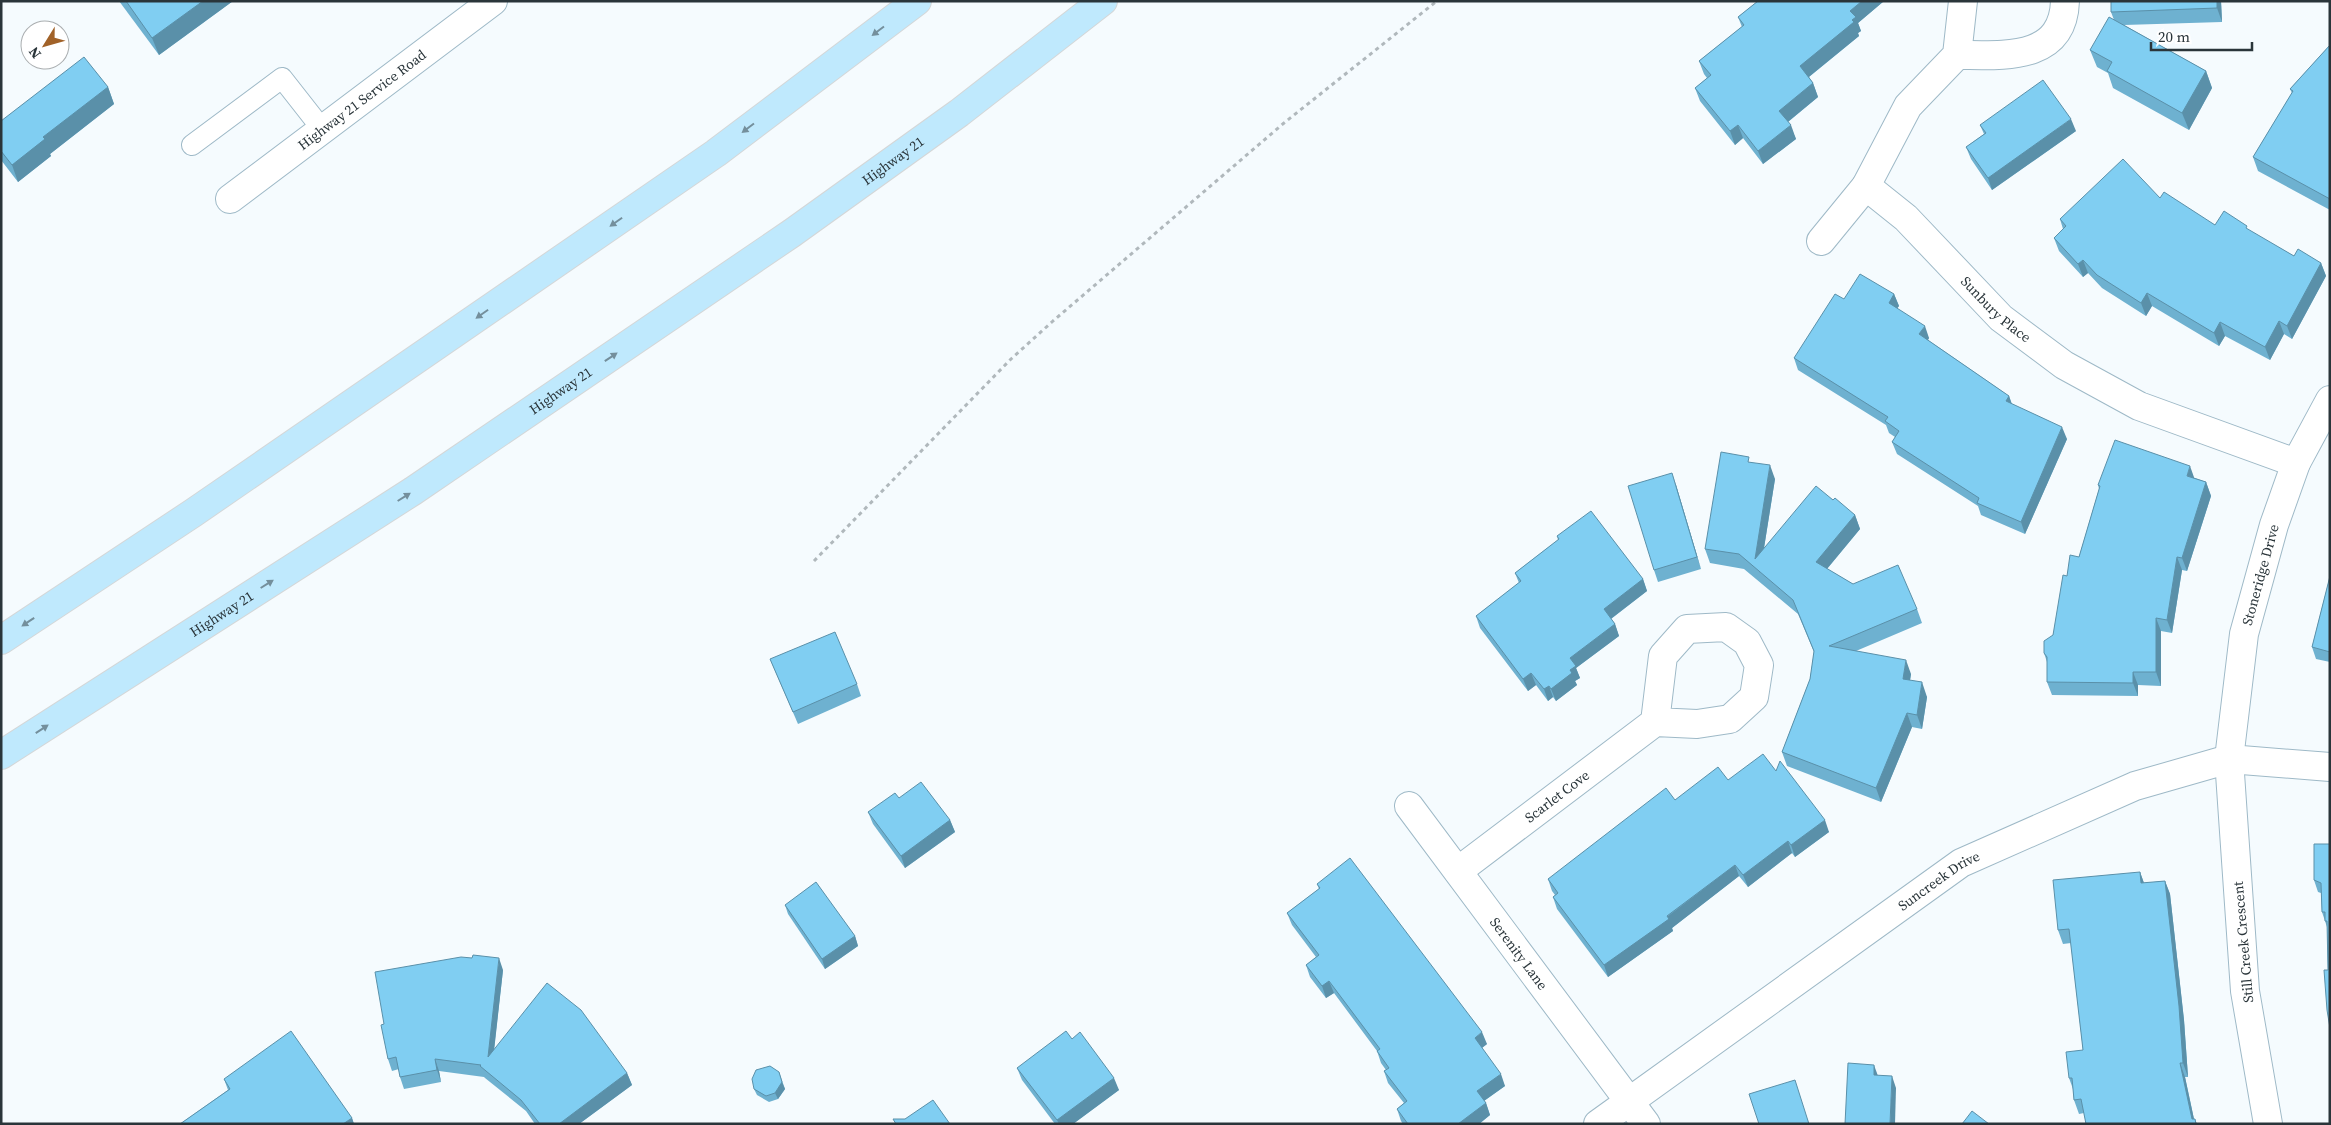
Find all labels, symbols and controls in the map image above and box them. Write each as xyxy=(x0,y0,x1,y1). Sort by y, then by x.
north arrow xyxy=(20,20,70,70)
scale bar xyxy=(2151,20,2252,52)
one-way arrow xyxy=(872,25,885,36)
text: 20 m xyxy=(2158,26,2190,47)
text: N xyxy=(24,43,46,63)
street label: Highway 21 Service Road xyxy=(293,45,430,155)
one-way arrow xyxy=(741,123,755,133)
street label: Highway 21 xyxy=(858,131,928,190)
one-way arrow xyxy=(609,217,623,227)
street label: Sunbury Place xyxy=(1956,272,2035,347)
one-way arrow xyxy=(475,309,489,319)
one-way arrow xyxy=(604,352,618,361)
street label: Highway 21 xyxy=(525,362,596,419)
one-way arrow xyxy=(398,492,411,502)
street label: Stoneridge Drive xyxy=(2237,522,2284,628)
one-way arrow xyxy=(261,580,274,589)
street label: Highway 21 xyxy=(186,586,257,642)
one-way arrow xyxy=(22,618,35,627)
one-way arrow xyxy=(35,724,49,734)
street label: Scarlet Cove xyxy=(1520,765,1593,827)
street label: Suncreek Drive xyxy=(1894,846,1983,915)
street label: Still Creek Crescent xyxy=(2228,880,2258,1004)
street label: Serenity Lane xyxy=(1485,913,1553,994)

